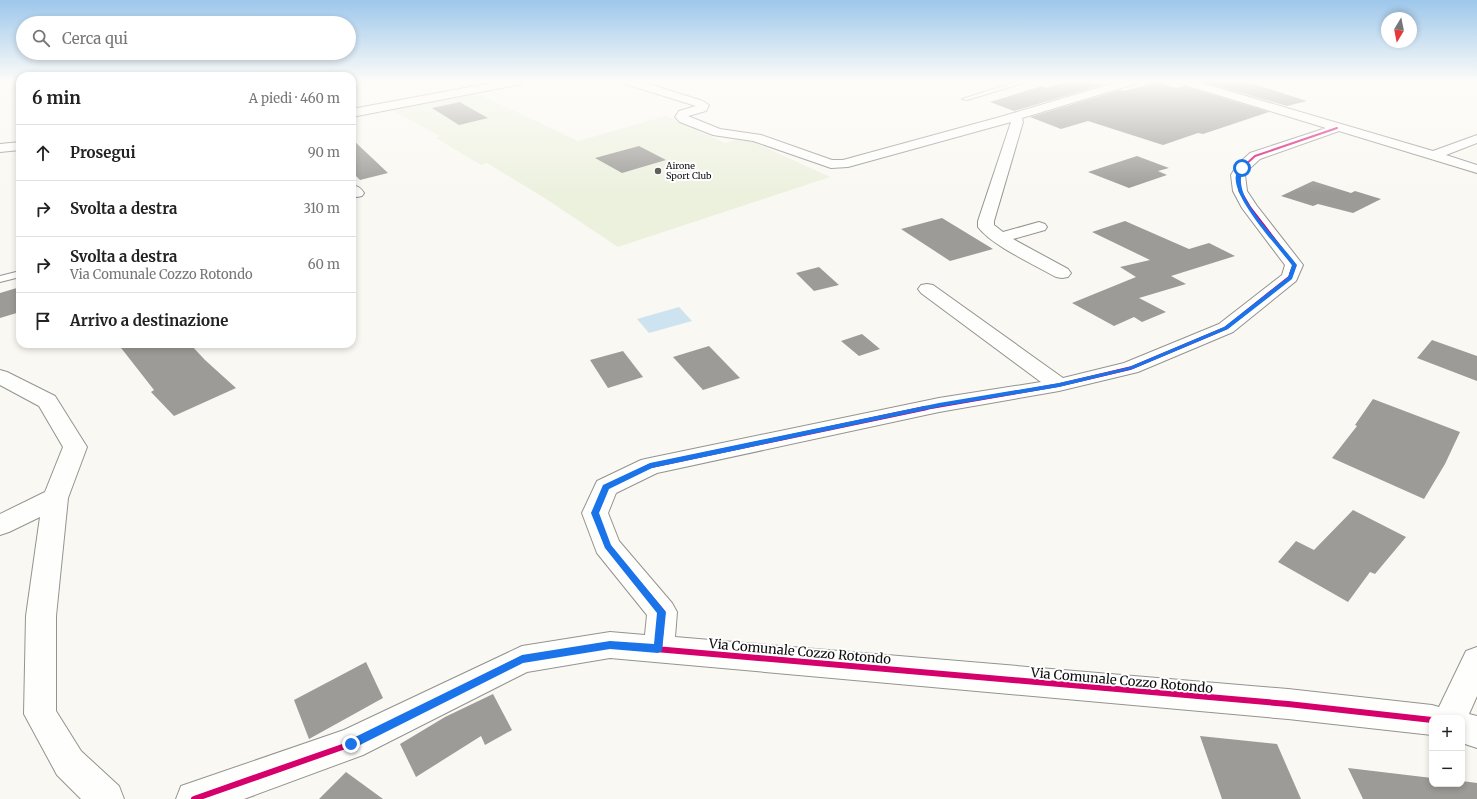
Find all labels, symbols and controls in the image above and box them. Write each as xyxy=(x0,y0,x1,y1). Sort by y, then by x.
north arrow xyxy=(1381,12,1417,48)
search box xyxy=(16,16,356,60)
icon: search xyxy=(30,27,52,49)
text: Cerca qui xyxy=(62,29,128,48)
text: 6 min xyxy=(32,87,81,109)
text: A piedi · 460 m xyxy=(249,90,340,107)
icon: ahead xyxy=(32,142,54,164)
text: Prosegui xyxy=(70,143,136,162)
text: 90 m xyxy=(308,144,340,161)
route start xyxy=(1233,159,1251,177)
place label: Airone Sport Club xyxy=(665,160,712,181)
marker: Airone Sport Club xyxy=(653,166,663,176)
icon: right xyxy=(32,198,54,220)
text: Svolta a destra xyxy=(70,199,177,218)
text: 310 m xyxy=(303,200,340,217)
text: Svolta a destra xyxy=(70,247,177,266)
icon: right xyxy=(32,254,54,276)
text: 60 m xyxy=(308,256,340,273)
text: Via Comunale Cozzo Rotondo xyxy=(70,266,253,283)
icon: arrive xyxy=(32,310,54,332)
text: Arrivo a destinazione xyxy=(70,311,228,330)
street label: Via Comunale Cozzo Rotondo xyxy=(707,635,892,668)
street label: Via Comunale Cozzo Rotondo xyxy=(1029,664,1214,697)
map controls xyxy=(1429,715,1465,787)
button: + xyxy=(1429,715,1465,751)
route end xyxy=(342,735,360,753)
button: − xyxy=(1429,751,1465,787)

